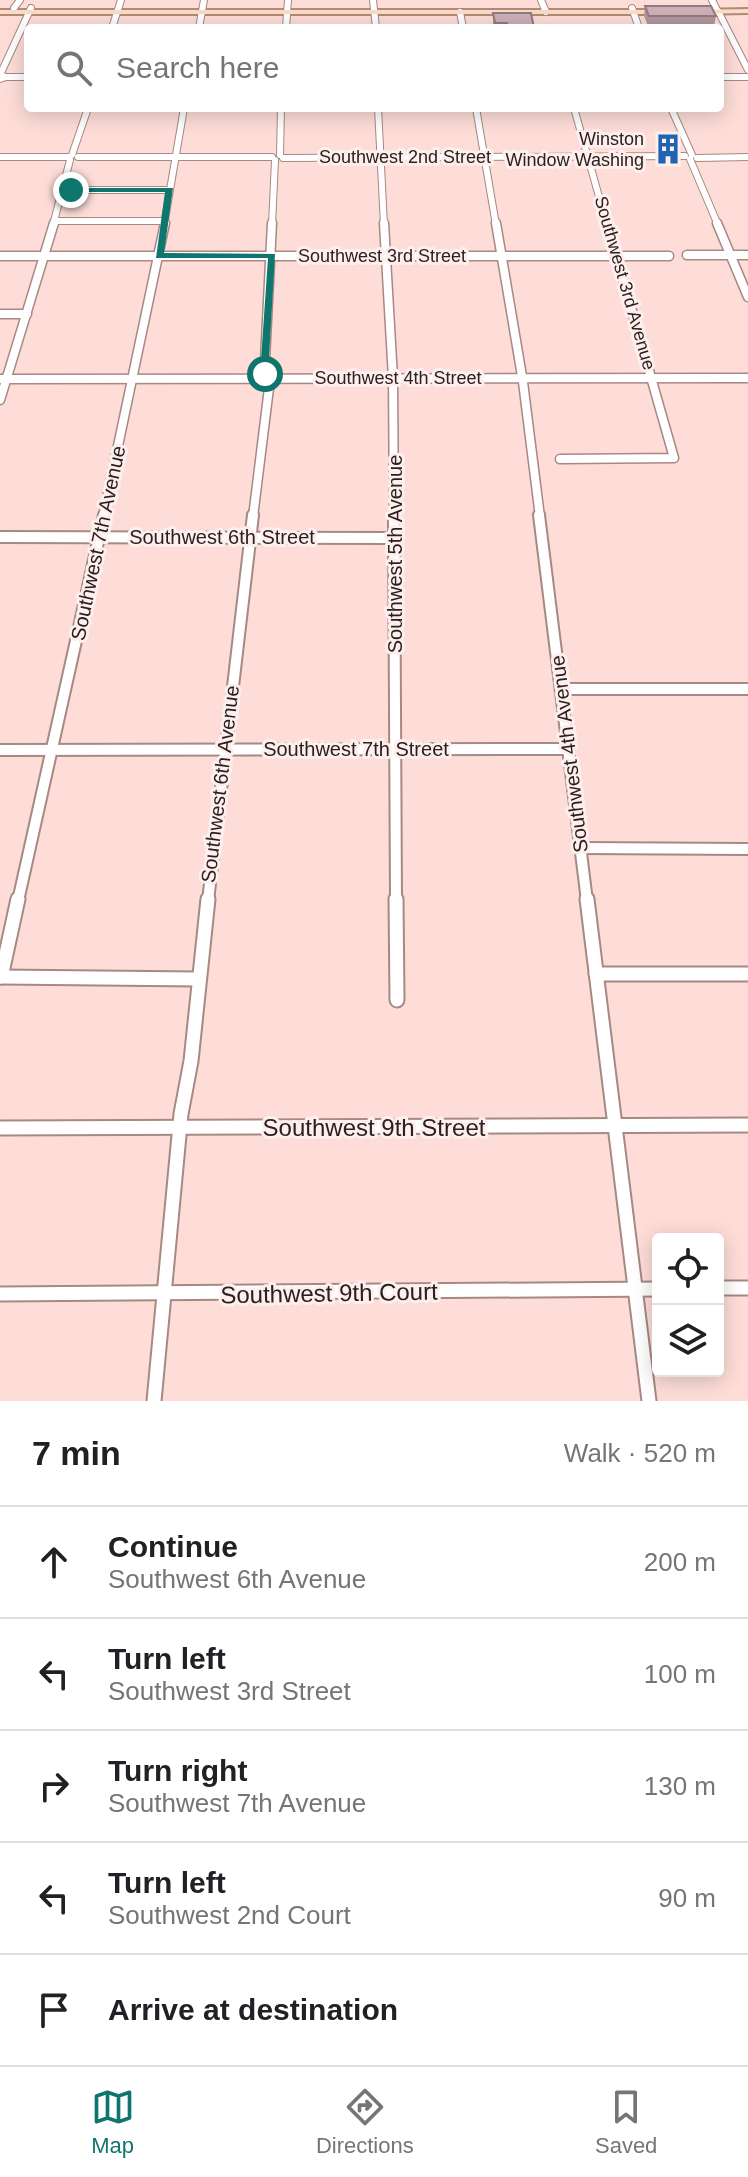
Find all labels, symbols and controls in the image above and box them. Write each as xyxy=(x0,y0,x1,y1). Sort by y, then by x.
search box xyxy=(24,24,724,112)
icon: search xyxy=(52,46,96,90)
text: Search here xyxy=(116,51,279,84)
place label: Winston Window Washing xyxy=(506,129,644,170)
building icon: Winston Window Washing xyxy=(651,132,685,166)
street label: Southwest 2nd Street xyxy=(319,147,491,167)
route end xyxy=(53,172,89,208)
street label: Southwest 3rd Avenue xyxy=(591,194,659,372)
street label: Southwest 3rd Street xyxy=(298,246,466,266)
route start xyxy=(247,356,283,392)
street label: Southwest 4th Street xyxy=(314,368,482,388)
street label: Southwest 7th Avenue xyxy=(67,444,129,642)
street label: Southwest 5th Avenue xyxy=(384,455,406,653)
street label: Southwest 6th Street xyxy=(129,526,315,548)
street label: Southwest 4th Avenue xyxy=(546,654,592,854)
street label: Southwest 6th Avenue xyxy=(197,684,243,884)
street label: Southwest 7th Street xyxy=(263,738,449,760)
street label: Southwest 9th Street xyxy=(263,1114,486,1141)
map controls xyxy=(652,1233,724,1377)
button: locate xyxy=(652,1233,724,1305)
street label: Southwest 9th Court xyxy=(220,1278,438,1308)
button: layers xyxy=(652,1305,724,1377)
text: 7 min xyxy=(32,1434,121,1472)
text: Walk · 520 m xyxy=(564,1438,716,1468)
text: Continue xyxy=(108,1530,238,1563)
icon: ahead xyxy=(32,1540,76,1584)
text: 200 m xyxy=(644,1547,716,1577)
text: Southwest 6th Avenue xyxy=(108,1564,366,1594)
text: Turn left xyxy=(108,1642,226,1675)
icon: left xyxy=(32,1652,76,1696)
text: 100 m xyxy=(644,1659,716,1689)
text: Southwest 3rd Street xyxy=(108,1676,351,1706)
text: Turn right xyxy=(108,1754,247,1787)
icon: right xyxy=(32,1764,76,1808)
text: 130 m xyxy=(644,1771,716,1801)
text: Southwest 7th Avenue xyxy=(108,1788,366,1818)
text: Turn left xyxy=(108,1866,226,1899)
icon: left xyxy=(32,1876,76,1920)
text: 90 m xyxy=(658,1883,716,1913)
text: Southwest 2nd Court xyxy=(108,1900,351,1930)
icon: arrive xyxy=(32,1988,76,2032)
text: Arrive at destination xyxy=(108,1993,398,2026)
tab: Map xyxy=(91,2085,135,2159)
tab: Directions xyxy=(316,2085,414,2159)
tab: Saved xyxy=(595,2085,657,2159)

